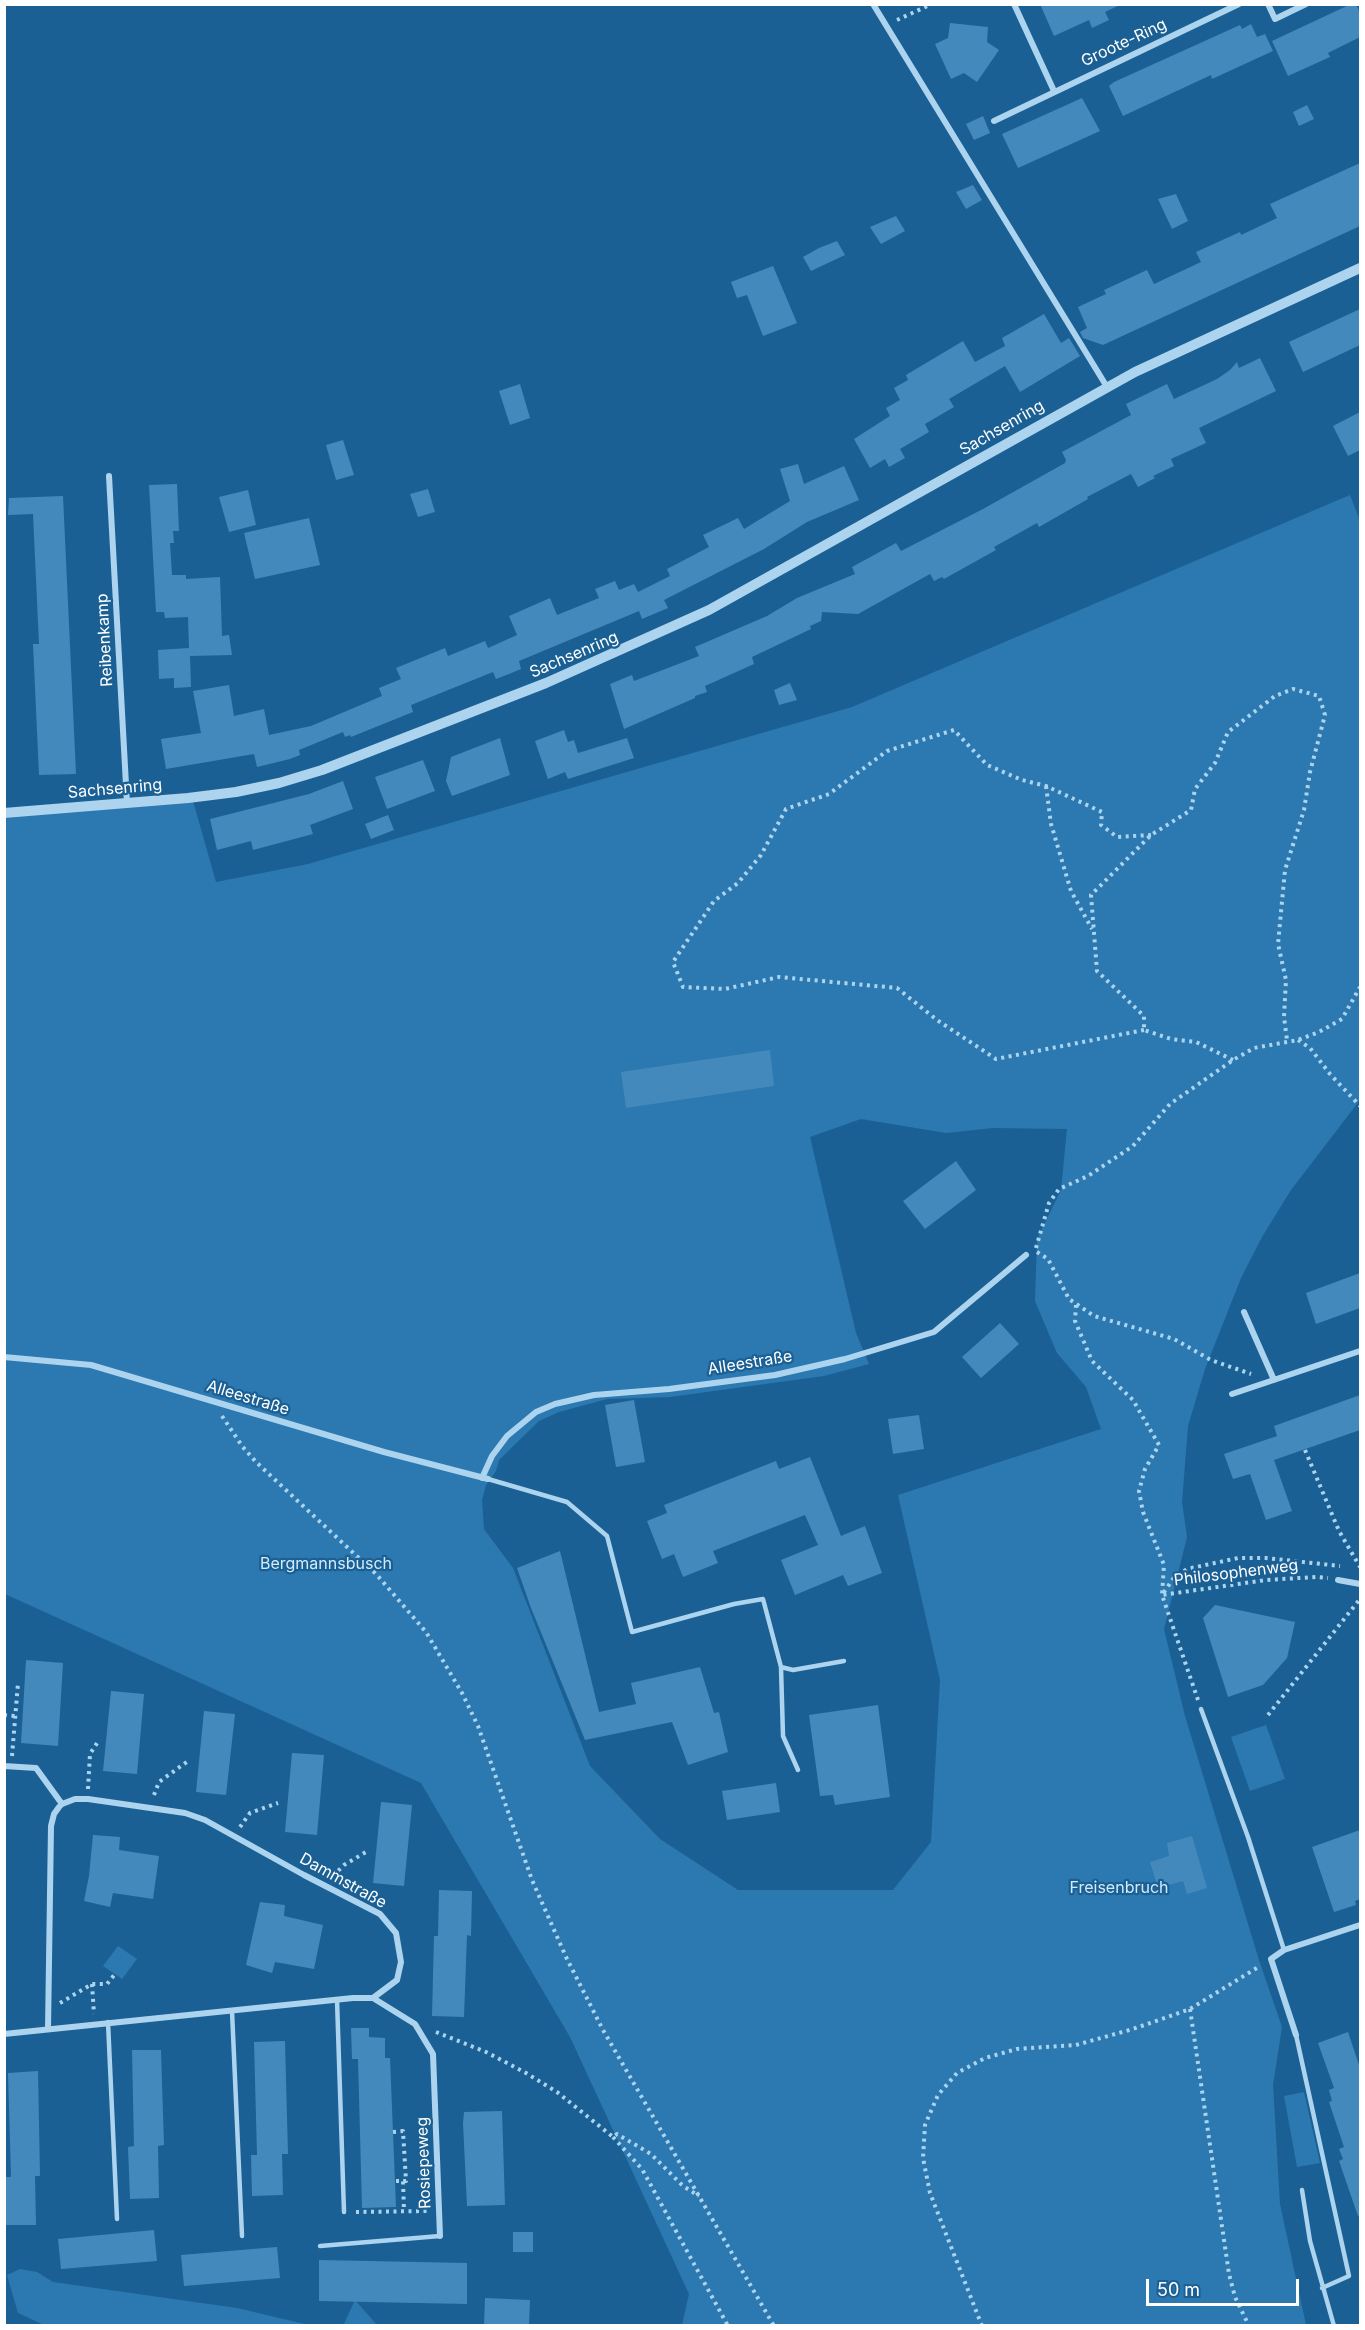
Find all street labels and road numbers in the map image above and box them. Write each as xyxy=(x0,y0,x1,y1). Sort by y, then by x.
street label: Groote-Ring xyxy=(1078,15,1170,71)
street label: Sachsenring xyxy=(956,396,1048,460)
street label: Reibenkamp xyxy=(93,593,117,687)
street label: Sachsenring xyxy=(527,628,621,682)
street label: Sachsenring xyxy=(67,775,163,803)
street label: Alleestraße xyxy=(706,1347,794,1379)
street label: Alleestraße xyxy=(204,1376,292,1420)
street label: Philosophenweg xyxy=(1173,1556,1299,1590)
street label: Dammstraße xyxy=(296,1849,390,1913)
street label: Rosiepeweg xyxy=(413,2117,435,2209)

